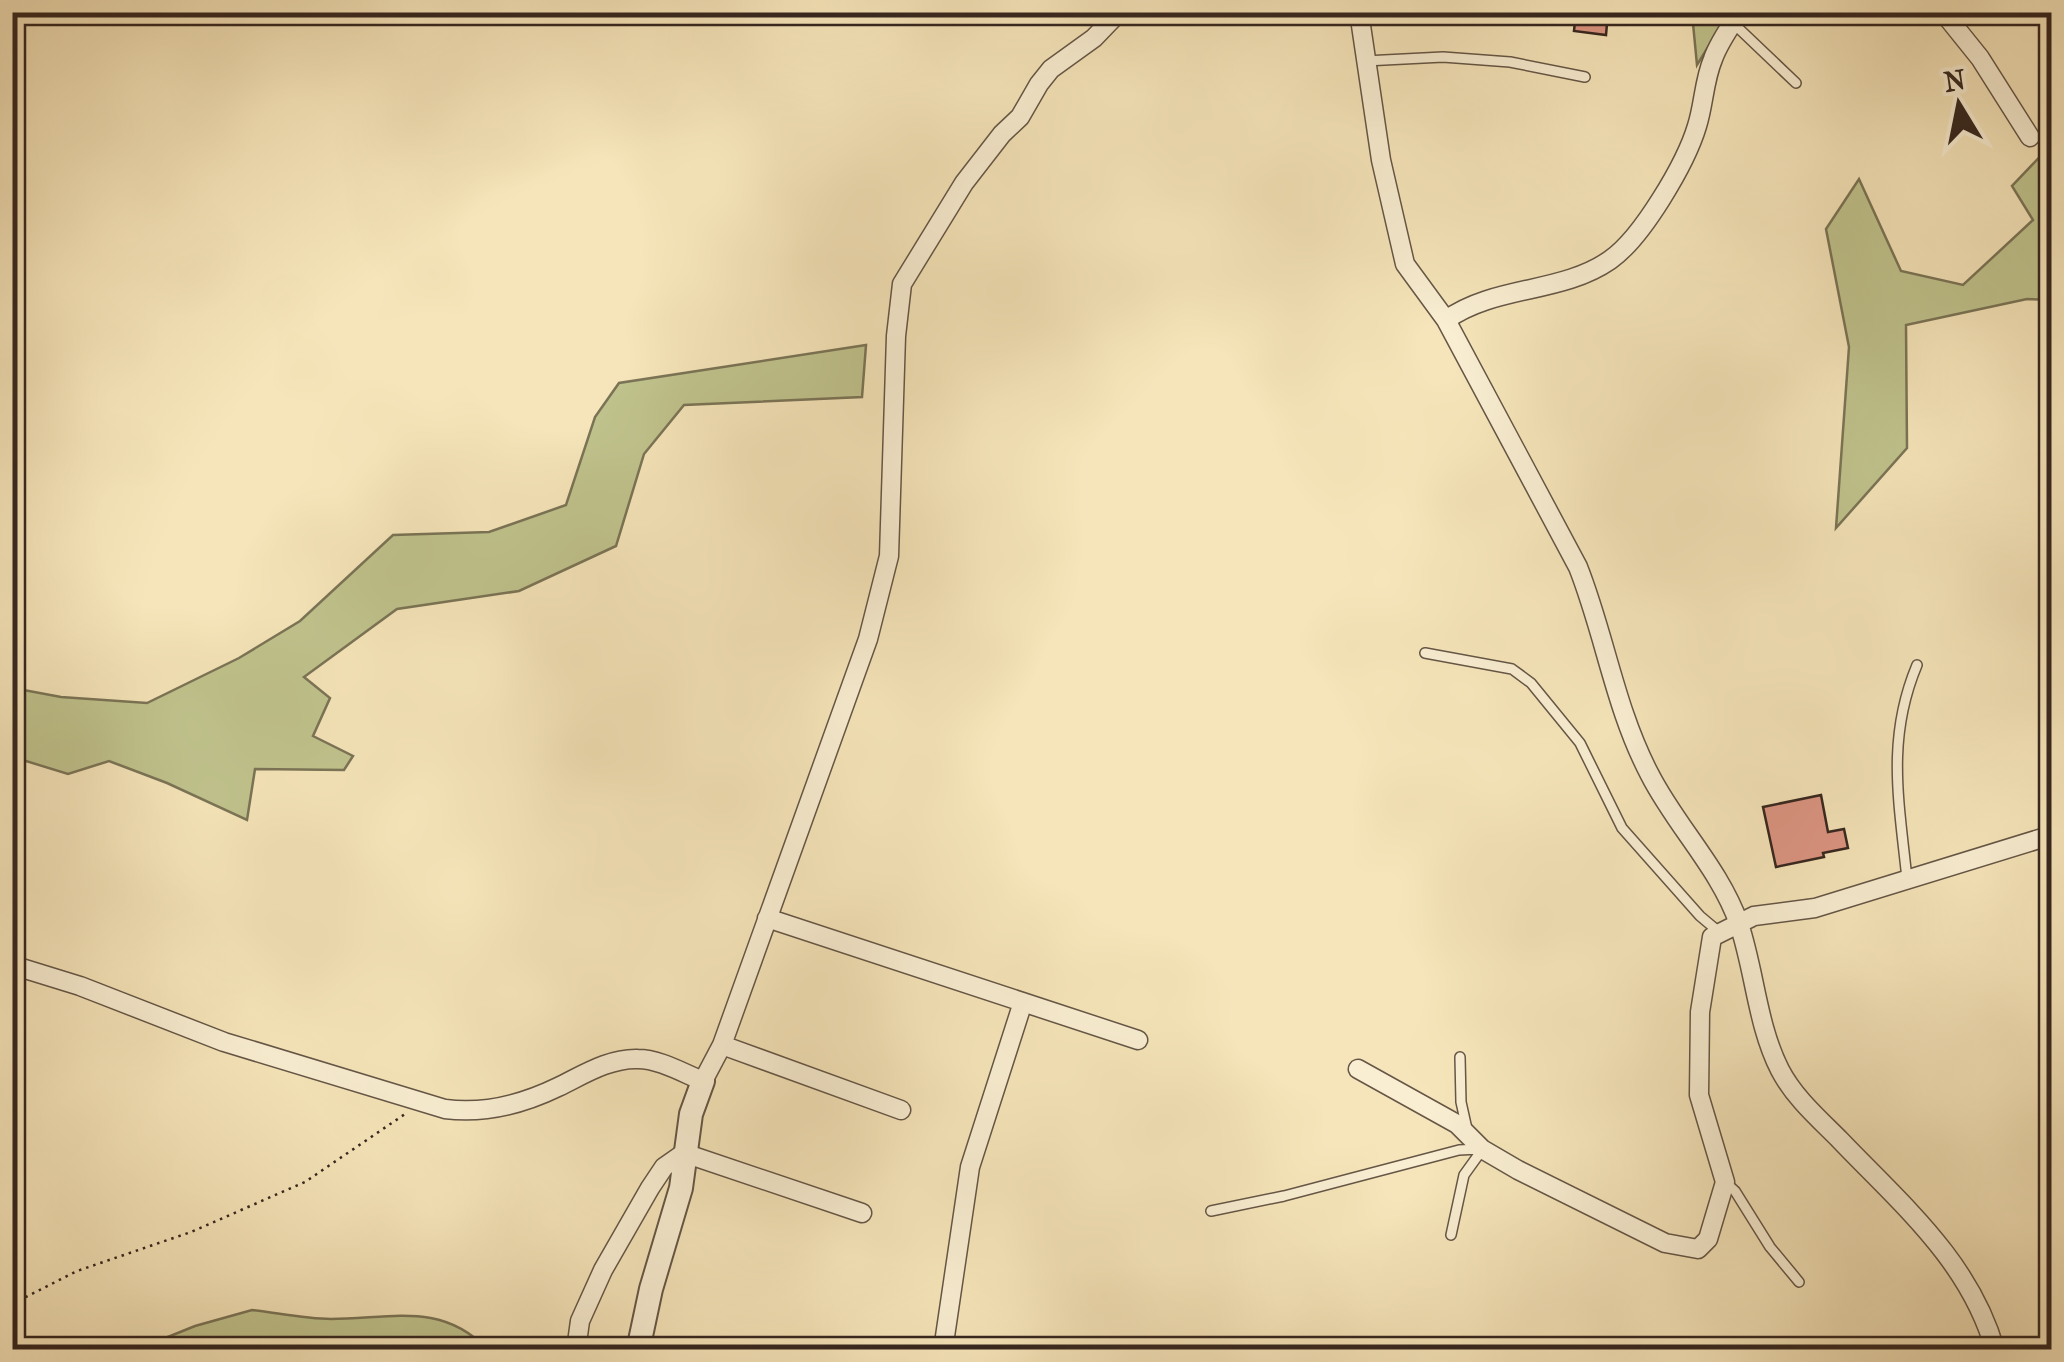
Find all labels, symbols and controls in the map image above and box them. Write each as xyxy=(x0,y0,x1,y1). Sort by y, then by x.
north arrow xyxy=(1909,55,2009,155)
text: N xyxy=(1941,63,1969,99)

